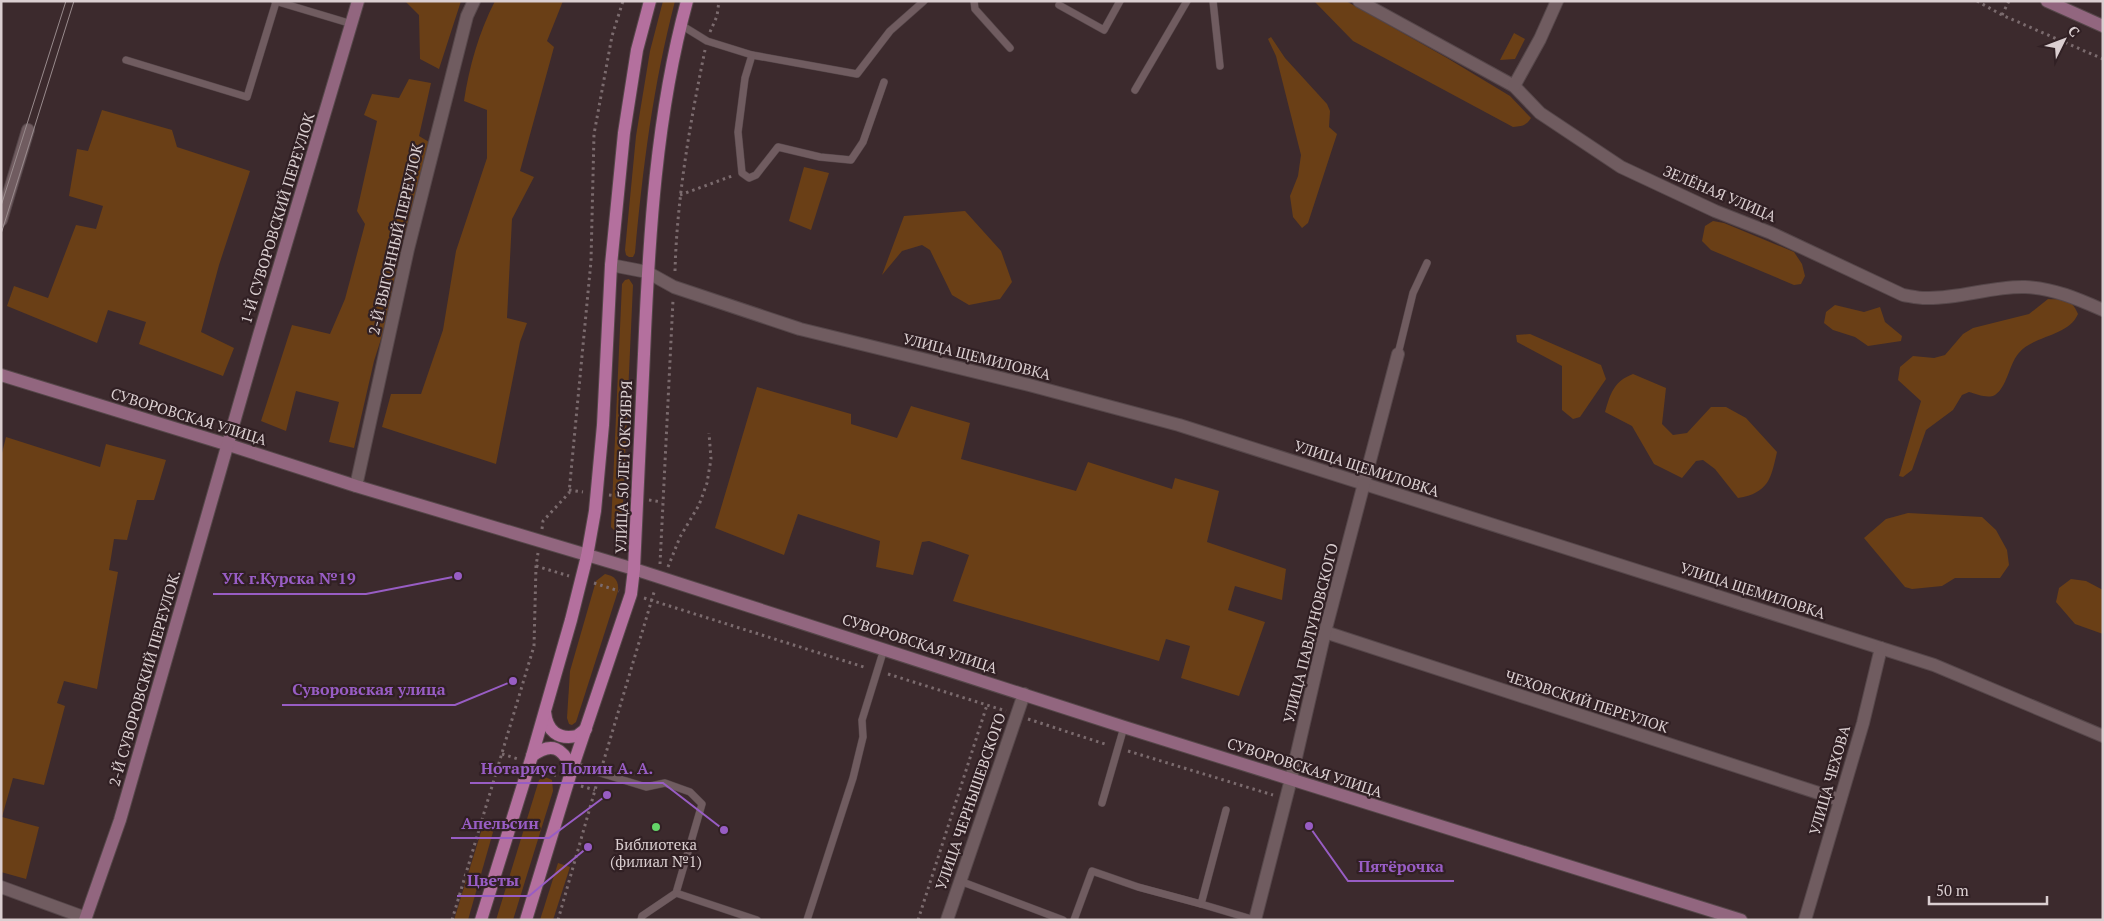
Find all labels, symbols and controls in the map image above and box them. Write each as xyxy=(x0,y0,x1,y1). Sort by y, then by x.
north arrow xyxy=(2039,15,2089,65)
text: С xyxy=(2064,21,2084,41)
street label: 1-Й СУВОРОВСКИЙ ПЕРЕУЛОК xyxy=(235,110,319,326)
street label: 2-Й ВЫГОННЫЙ ПЕРЕУЛОК xyxy=(363,141,427,337)
street label: ЗЕЛЁНАЯ УЛИЦА xyxy=(1660,160,1780,226)
street label: УЛИЦА ЩЕМИЛОВКА xyxy=(901,328,1054,384)
street label: УЛИЦА 50 ЛЕТ ОКТЯБРЯ xyxy=(610,380,636,554)
street label: СУВОРОВСКАЯ УЛИЦА xyxy=(109,383,270,449)
street label: УЛИЦА ЩЕМИЛОВКА xyxy=(1292,435,1443,501)
street label: УЛИЦА ПАВЛУНОВСКОГО xyxy=(1278,541,1342,725)
street label: УЛИЦА ЩЕМИЛОВКА xyxy=(1678,557,1829,623)
callout: УК г.Курска №19 xyxy=(213,563,366,594)
text: УК г.Курска №19 xyxy=(222,567,356,589)
street label: 2-Й СУВОРОВСКИЙ ПЕРЕУЛОК. xyxy=(104,568,184,788)
street label: СУВОРОВСКАЯ УЛИЦА xyxy=(840,608,1001,678)
street label: ЧЕХОВСКИЙ ПЕРЕУЛОК xyxy=(1503,665,1671,737)
callout: Суворовская улица xyxy=(282,674,455,705)
text: Суворовская улица xyxy=(292,678,446,700)
street label: УЛИЦА ЧЕРНЫШЕВСКОГО xyxy=(930,710,1010,892)
street label: УЛИЦА ЧЕХОВА xyxy=(1804,722,1854,837)
street label: СУВОРОВСКАЯ УЛИЦА xyxy=(1225,732,1386,802)
callout: Нотариус Полин А. А. xyxy=(470,752,663,783)
text: Нотариус Полин А. А. xyxy=(481,757,653,779)
callout: Апельсин xyxy=(451,807,549,838)
text: Апельсин xyxy=(461,812,539,834)
marker: Библиотека (филиал №1) xyxy=(650,821,662,833)
place label: Библиотека (филиал №1) xyxy=(610,834,702,871)
callout: Пятёрочка xyxy=(1348,850,1454,881)
text: Пятёрочка xyxy=(1358,855,1444,877)
callout: Цветы xyxy=(457,865,529,896)
text: Цветы xyxy=(467,869,519,891)
scale bar xyxy=(1929,874,2046,906)
text: 50 m xyxy=(1936,880,1969,900)

